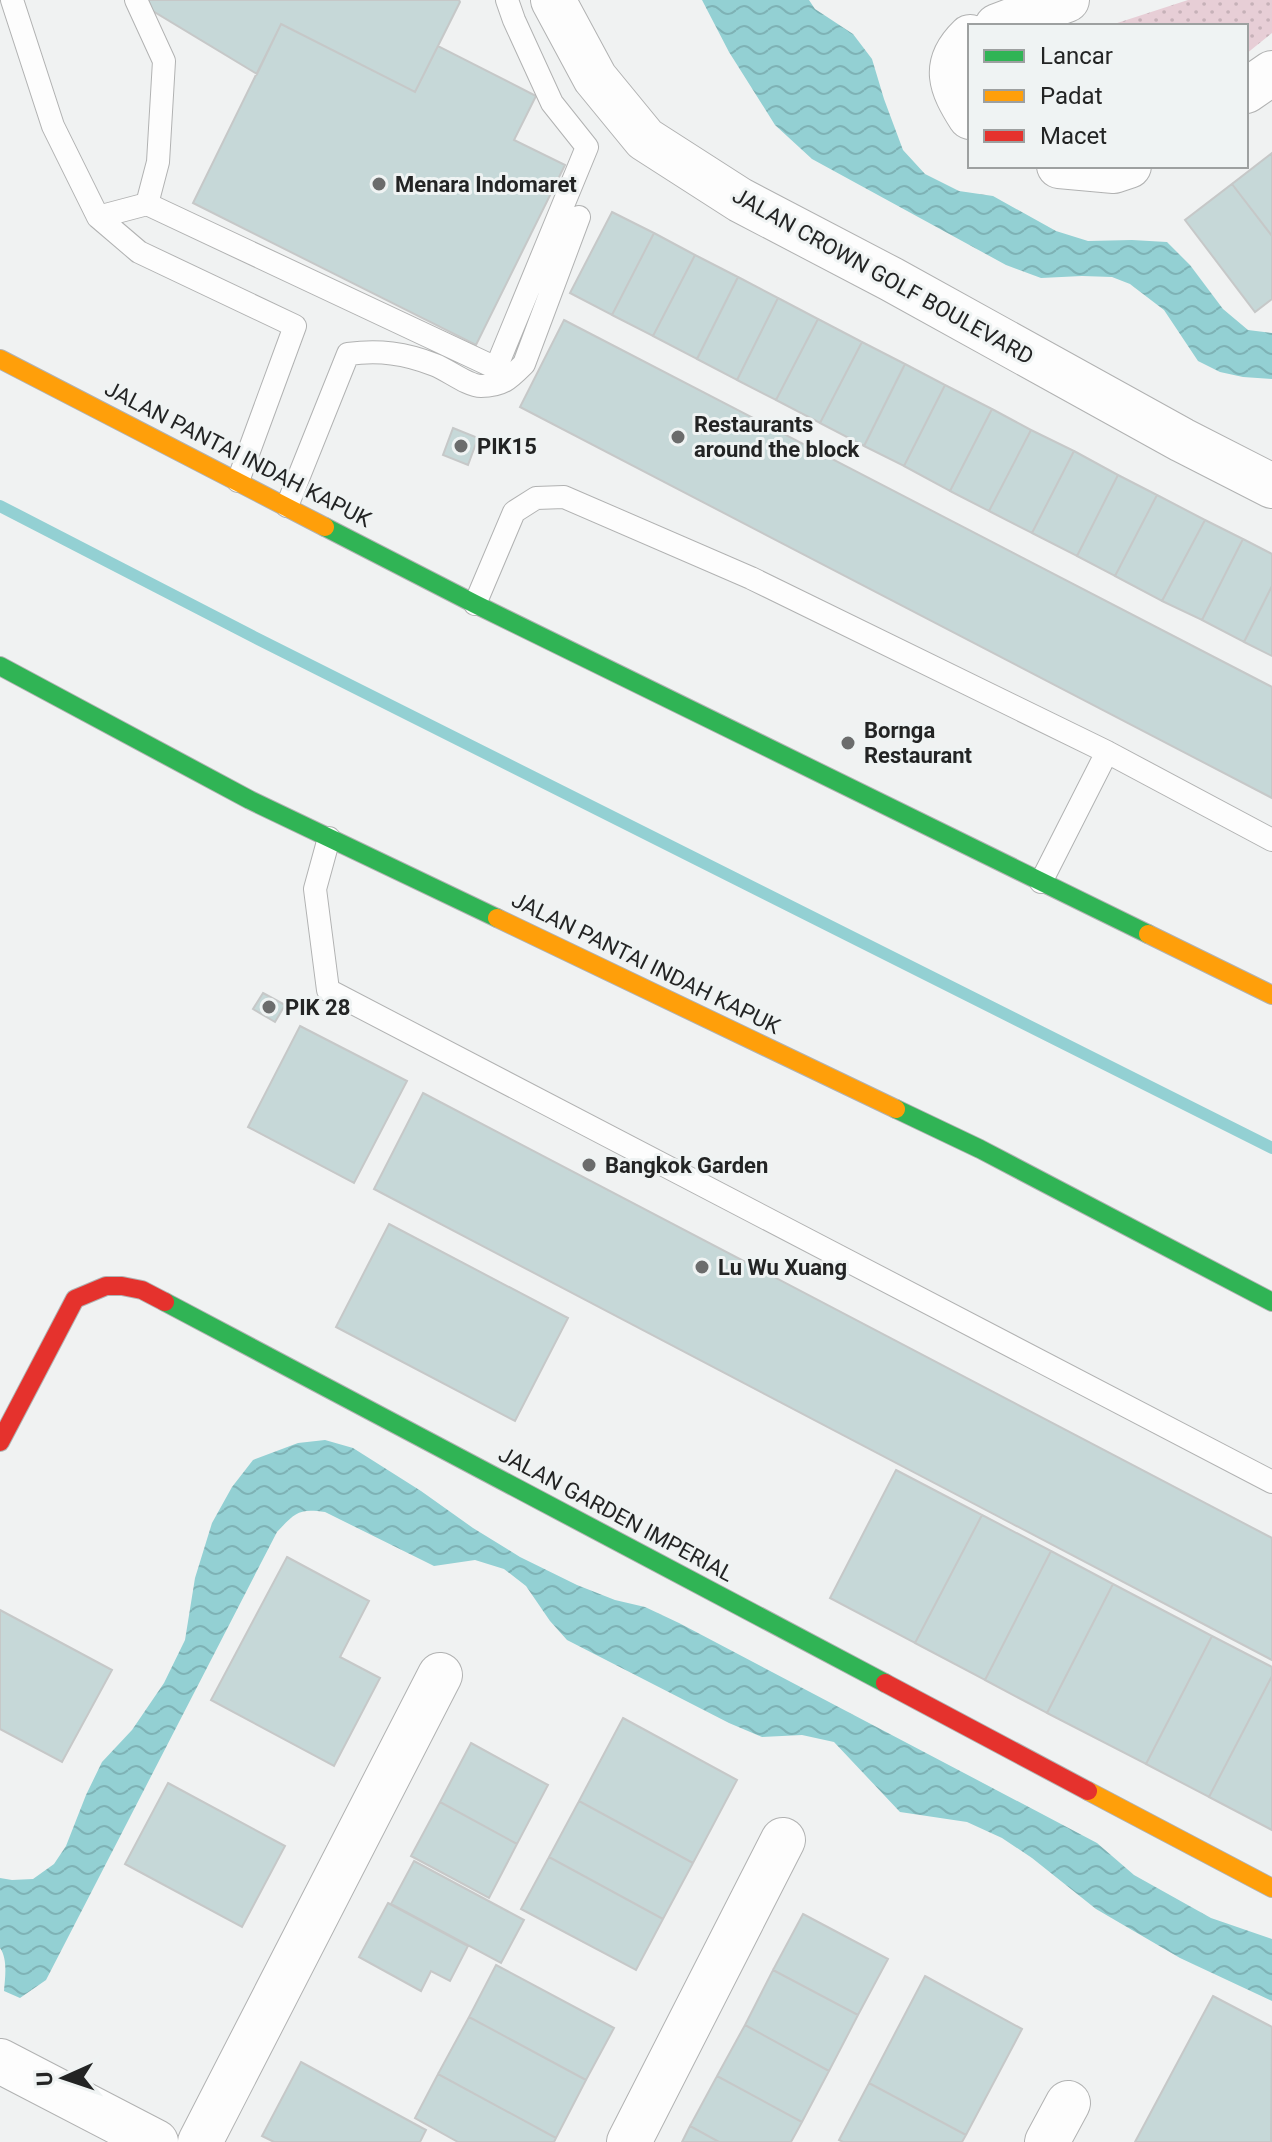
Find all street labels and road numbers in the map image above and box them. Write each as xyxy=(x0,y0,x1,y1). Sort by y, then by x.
street label: JALAN CROWN GOLF BOULEVARD xyxy=(728,183,1038,369)
street label: JALAN PANTAI INDAH KAPUK xyxy=(101,376,375,532)
street label: JALAN PANTAI INDAH KAPUK xyxy=(508,887,784,1039)
street label: JALAN GARDEN IMPERIAL xyxy=(494,1441,738,1587)

